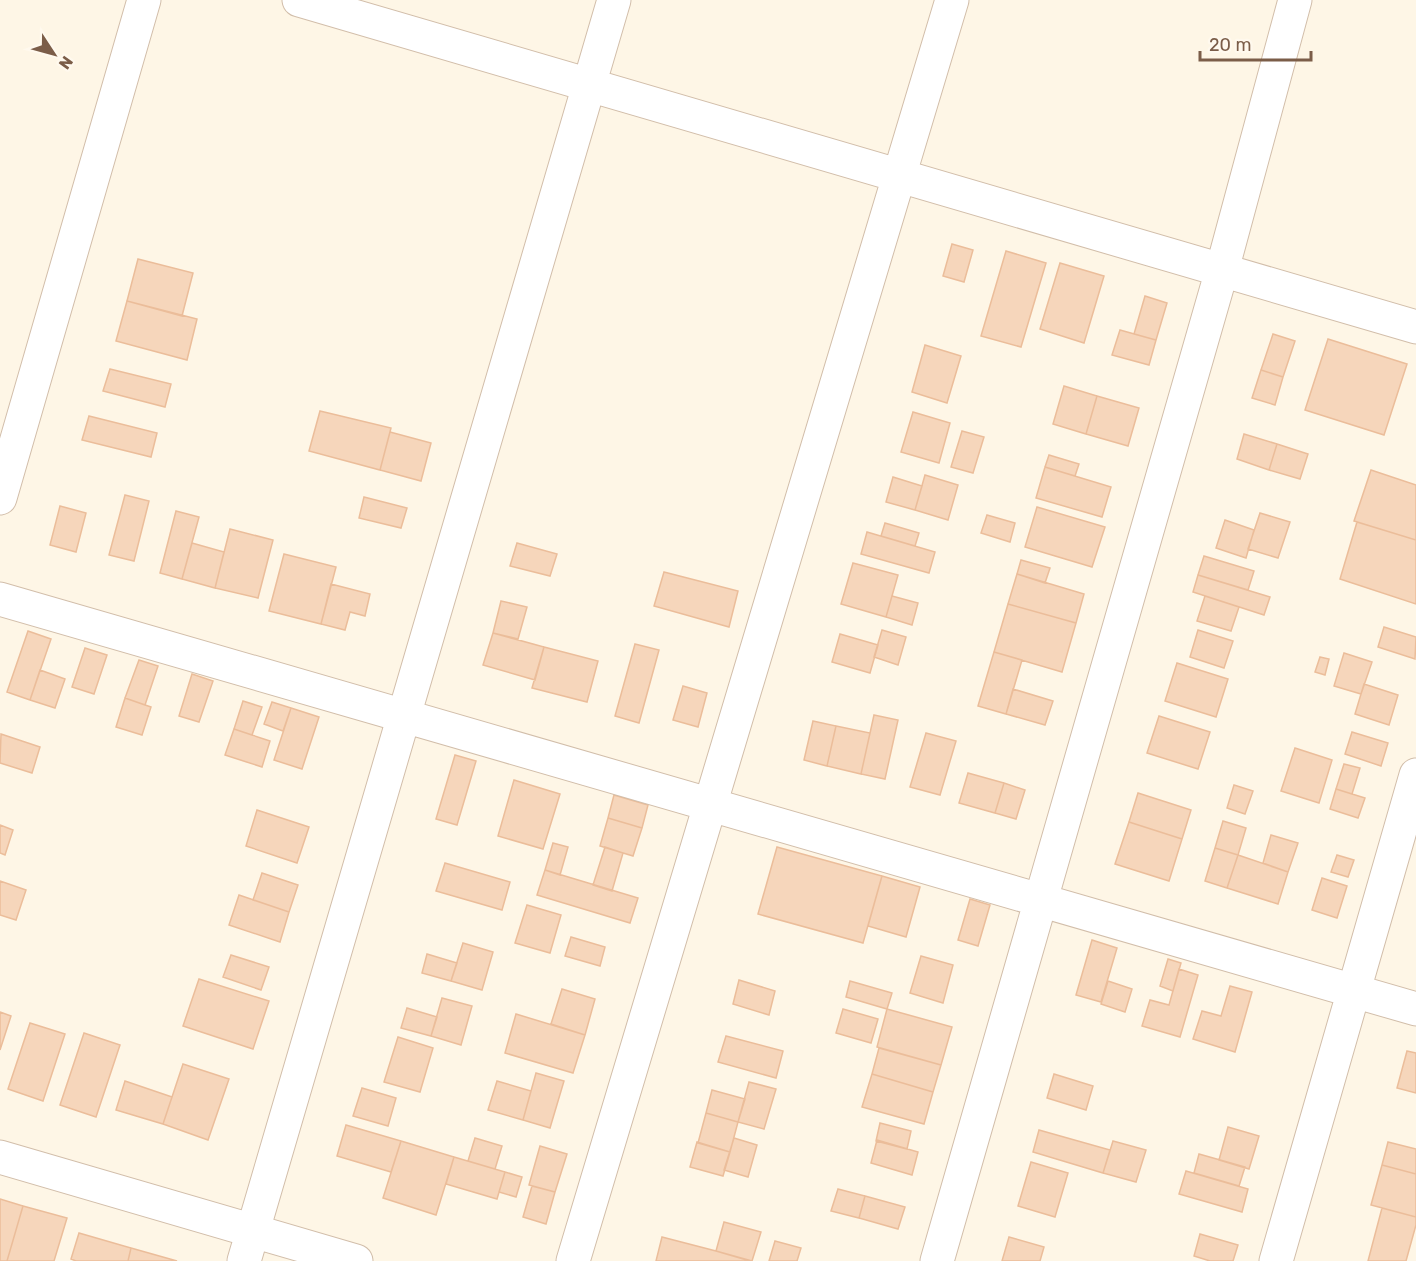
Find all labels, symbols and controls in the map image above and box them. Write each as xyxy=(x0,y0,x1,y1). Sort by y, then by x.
north arrow xyxy=(24,24,84,84)
scale bar xyxy=(1200,24,1311,62)
text: 20 m xyxy=(1209,34,1251,56)
text: N xyxy=(55,52,77,73)

